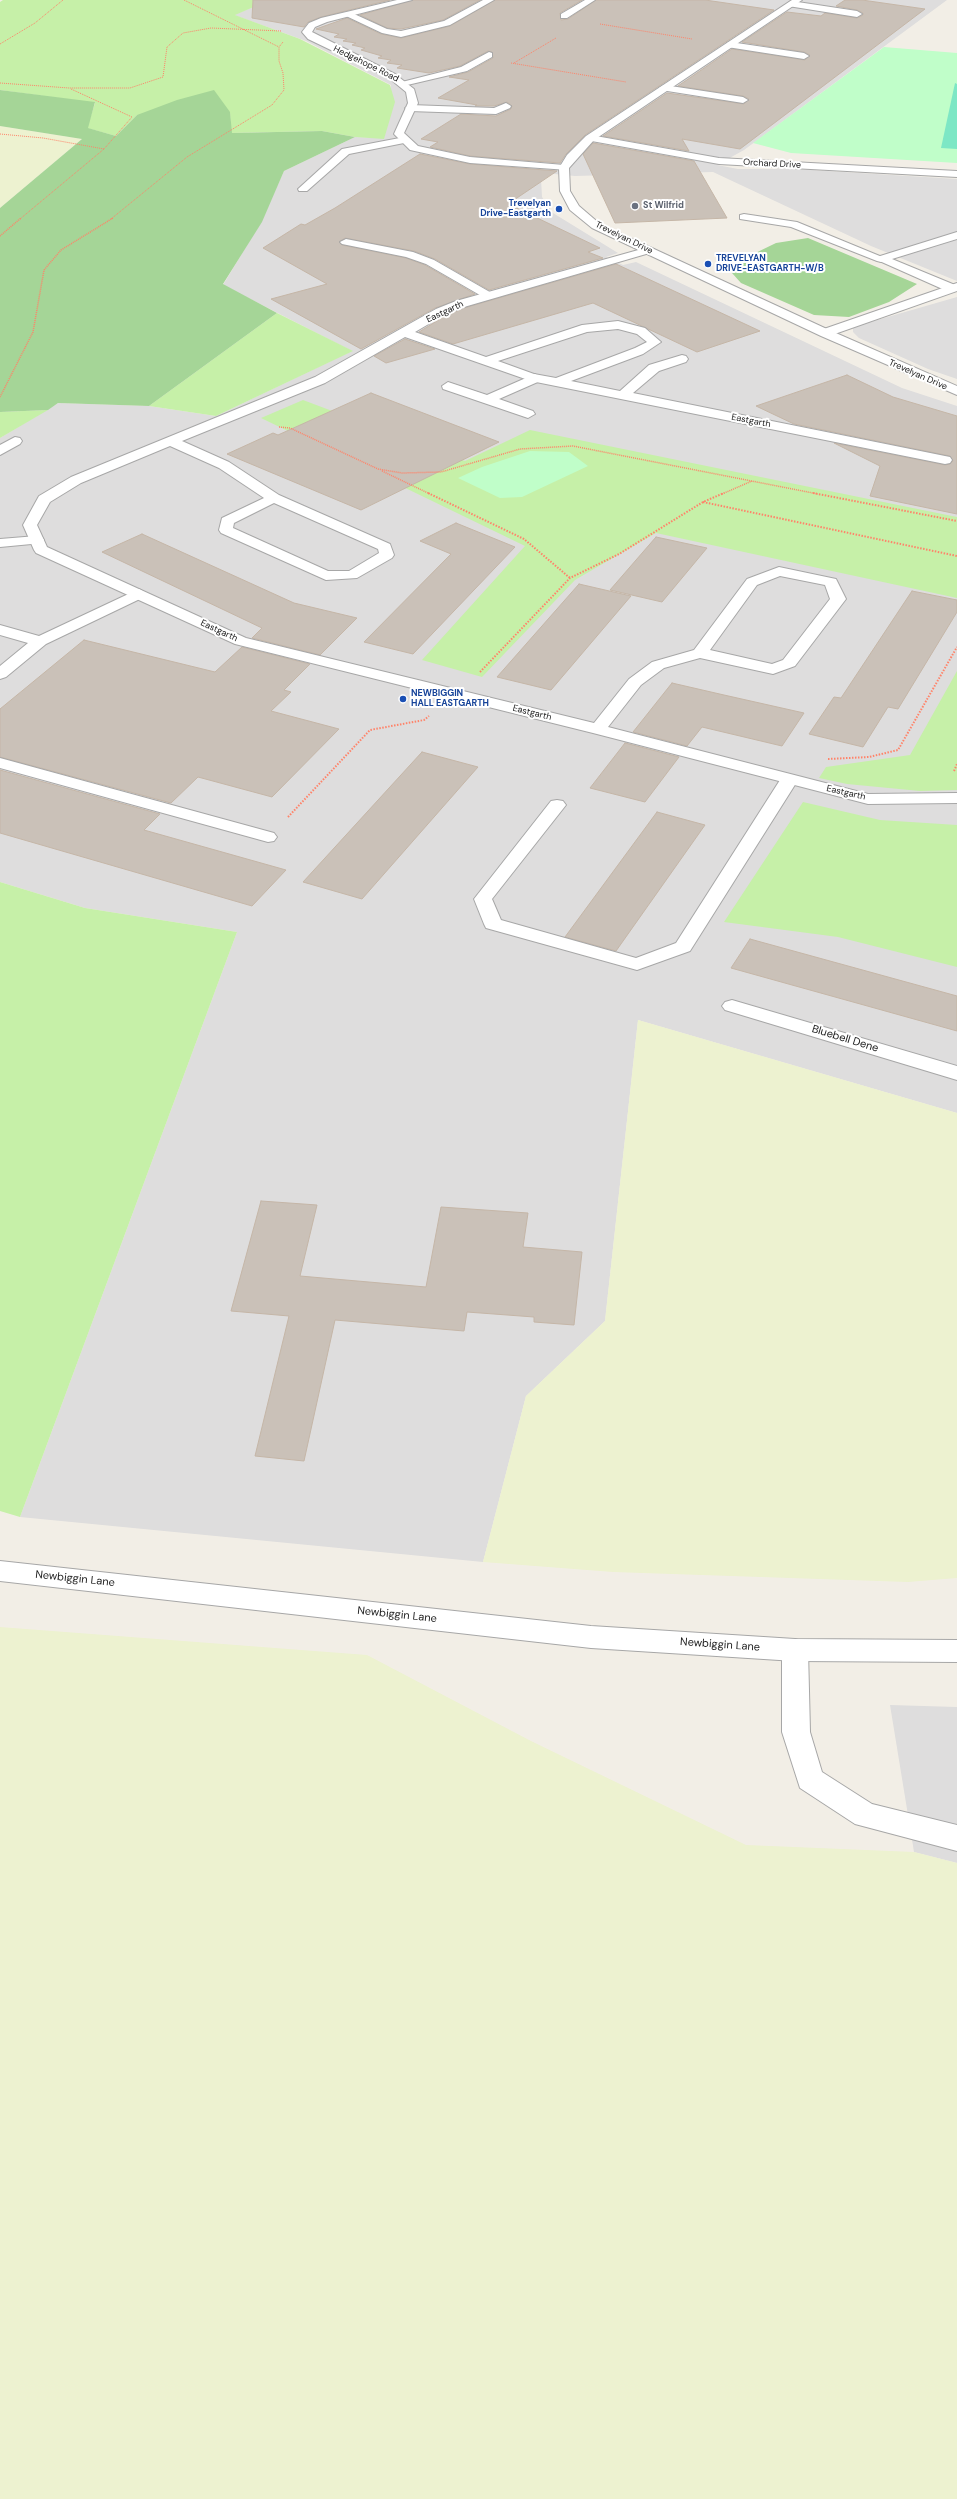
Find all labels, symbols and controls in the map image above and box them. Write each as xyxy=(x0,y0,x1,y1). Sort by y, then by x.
street label: Hedgehope Road xyxy=(332,43,400,85)
street label: Orchard Drive xyxy=(743,157,801,171)
place label: Trevelyan Drive-Eastgarth xyxy=(480,199,551,220)
marker: St Wilfrid xyxy=(630,201,640,211)
place label: St Wilfrid xyxy=(643,201,684,211)
marker: Trevelyan Drive-Eastgarth xyxy=(554,204,564,214)
street label: Trevelyan Drive xyxy=(593,219,655,257)
place label: TREVELYAN DRIVE-EASTGARTH-W/B xyxy=(716,254,824,275)
marker: TREVELYAN DRIVE-EASTGARTH-W/B xyxy=(703,259,713,269)
street label: Eastgarth xyxy=(425,299,465,325)
street label: Trevelyan Drive xyxy=(887,357,949,393)
street label: Eastgarth xyxy=(730,412,772,430)
street label: Eastgarth xyxy=(199,618,239,644)
place label: NEWBIGGIN HALL EASTGARTH xyxy=(411,689,489,710)
marker: NEWBIGGIN HALL EASTGARTH xyxy=(398,694,408,704)
street label: Eastgarth xyxy=(511,703,553,723)
street label: Eastgarth xyxy=(825,783,867,803)
street label: Bluebell Dene xyxy=(810,1023,880,1055)
street label: Newbiggin Lane xyxy=(35,1568,115,1590)
street label: Newbiggin Lane xyxy=(357,1604,437,1626)
street label: Newbiggin Lane xyxy=(680,1636,760,1654)

